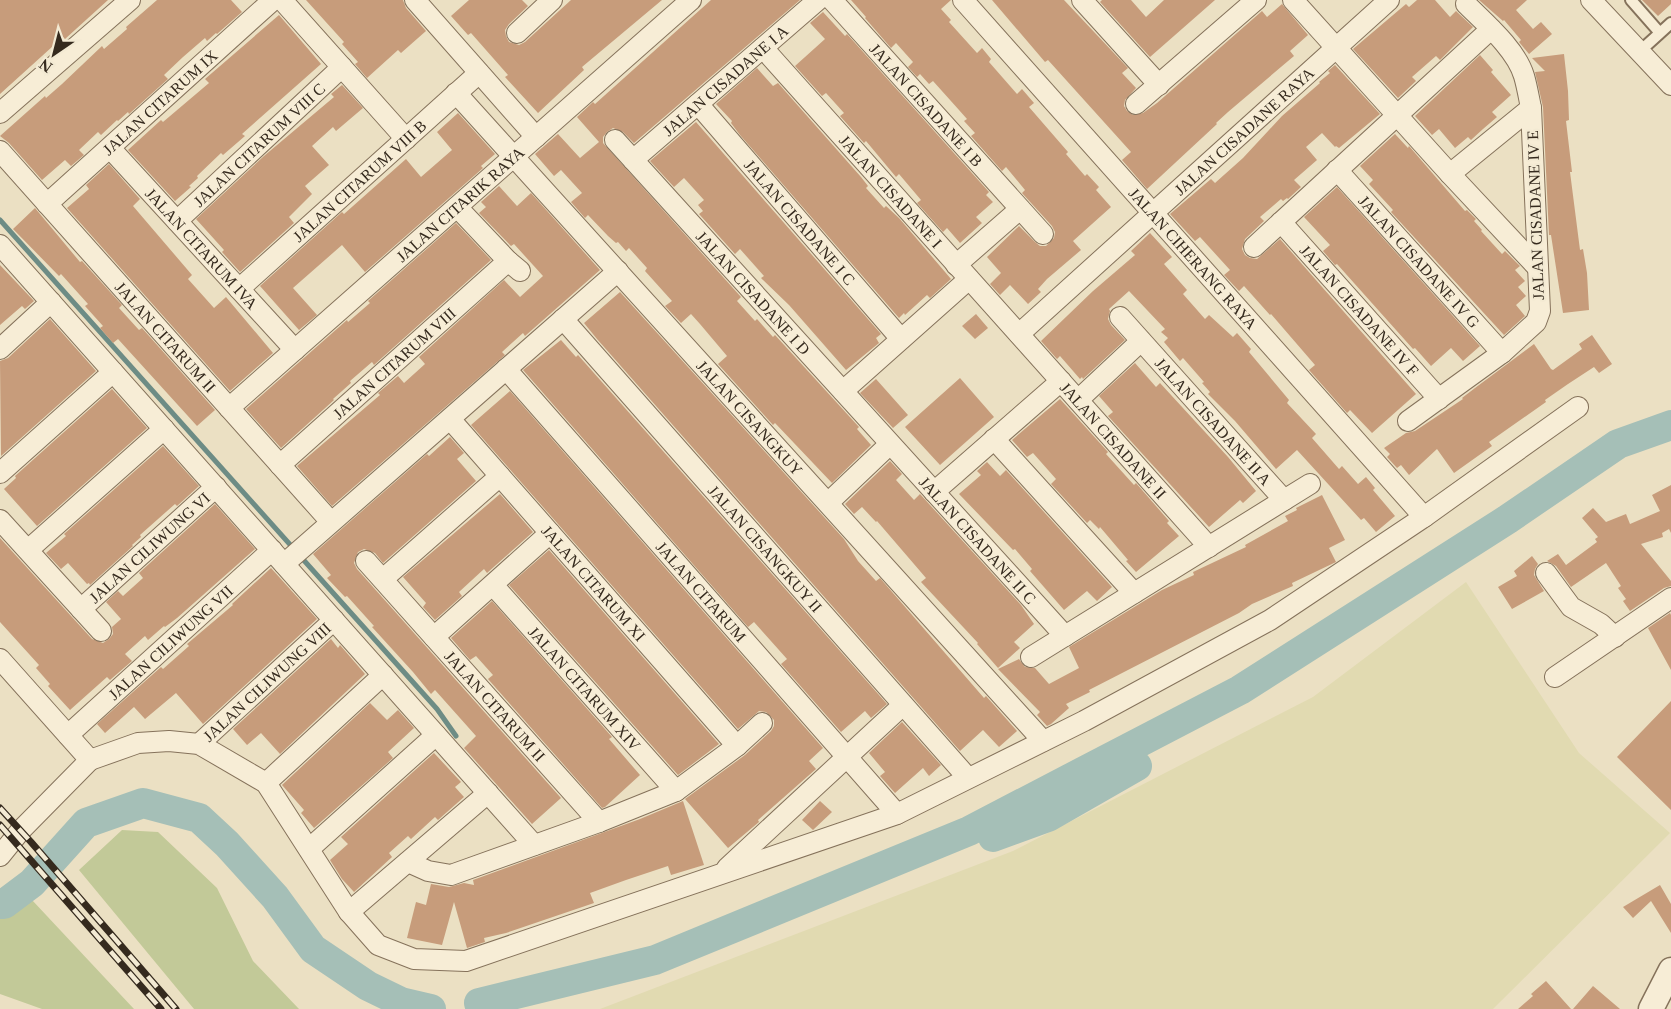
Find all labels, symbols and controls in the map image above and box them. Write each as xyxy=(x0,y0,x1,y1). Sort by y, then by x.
street label: JALAN CISADANE I A xyxy=(660,22,792,139)
north arrow xyxy=(24,24,84,84)
street label: JALAN CISADANE I B xyxy=(866,40,986,170)
street label: JALAN CITARUM IX xyxy=(99,46,221,158)
text: N xyxy=(36,55,55,76)
street label: JALAN CISADANE RAYA xyxy=(1171,64,1318,199)
street label: JALAN CITARUM VIII C xyxy=(190,80,328,210)
street label: JALAN CITARUM VIII B xyxy=(290,117,430,245)
street label: JALAN CISADANE IV E xyxy=(1524,130,1547,300)
street label: JALAN CISADANE I xyxy=(836,132,945,251)
street label: JALAN CITARIK RAYA xyxy=(393,143,528,265)
street label: JALAN CISADANE I C xyxy=(741,156,858,288)
street label: JALAN CIHERANG RAYA xyxy=(1125,184,1261,333)
street label: JALAN CITARUM IVA xyxy=(142,185,261,313)
street label: JALAN CISADANE IV G xyxy=(1355,192,1483,331)
street label: JALAN CISADANE I D xyxy=(693,228,813,358)
street label: JALAN CISADANE IV F xyxy=(1297,242,1422,379)
street label: JALAN CITARUM II xyxy=(112,279,219,396)
street label: JALAN CITARUM VIII xyxy=(330,304,459,423)
street label: JALAN CISADANE II A xyxy=(1152,354,1275,489)
street label: JALAN CISANGKUY xyxy=(693,357,806,479)
street label: JALAN CISADANE II xyxy=(1057,379,1170,502)
street label: JALAN CISADANE II C xyxy=(916,473,1039,607)
street label: JALAN CISANGKUY II xyxy=(705,482,825,616)
street label: JALAN CILIWUNG VI xyxy=(86,489,213,606)
street label: JALAN CITARUM XI xyxy=(538,522,649,644)
street label: JALAN CITARUM xyxy=(653,538,749,645)
street label: JALAN CILIWUNG VII xyxy=(105,582,236,703)
street label: JALAN CILIWUNG VIII xyxy=(200,619,334,745)
street label: JALAN CITARUM XIV xyxy=(525,623,644,754)
street label: JALAN CITARUM II xyxy=(441,647,548,765)

